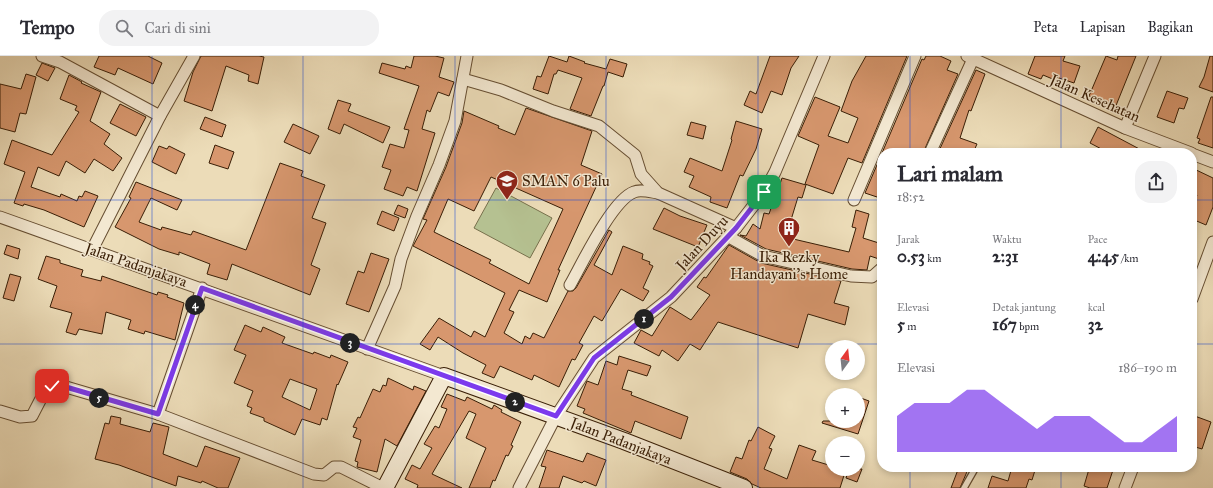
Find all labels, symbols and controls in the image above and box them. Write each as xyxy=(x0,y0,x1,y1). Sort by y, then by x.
search box xyxy=(99,10,379,46)
text: Tempo xyxy=(20,16,75,39)
icon: search xyxy=(113,17,135,39)
text: Cari di sini xyxy=(145,19,211,37)
text: Peta xyxy=(1033,19,1058,36)
text: Lapisan xyxy=(1080,19,1125,36)
text: Bagikan xyxy=(1147,19,1193,36)
street label: Jalan Kesehatan xyxy=(1045,69,1143,127)
text: Lari malam xyxy=(897,160,1003,187)
button: share xyxy=(1135,161,1177,203)
school or university icon: SMAN 6 Palu xyxy=(494,168,520,201)
place label: SMAN 6 Palu xyxy=(522,172,610,190)
pin xyxy=(747,175,781,209)
icon: arrive xyxy=(753,181,775,203)
text: 18:52 xyxy=(897,189,925,205)
street label: Jalan Duyu xyxy=(671,212,733,276)
building icon: Ika Rezky Handayani's Home xyxy=(776,215,802,248)
text: Jarak xyxy=(897,233,920,246)
text: Waktu xyxy=(992,233,1022,246)
text: Pace xyxy=(1088,233,1108,246)
street label: Jalan Padanjakaya xyxy=(80,238,190,292)
text: 0.53 xyxy=(897,246,925,267)
text: 2:31 xyxy=(992,246,1019,267)
text: 4:45 xyxy=(1088,246,1119,267)
place label: Ika Rezky Handayani's Home xyxy=(730,248,848,283)
text: km xyxy=(925,252,942,265)
text: /km xyxy=(1119,252,1138,265)
pin: 4 xyxy=(185,295,205,315)
text: 4 xyxy=(192,298,198,311)
text: Elevasi xyxy=(897,301,929,314)
text: Detak jantung xyxy=(992,301,1056,314)
text: kcal xyxy=(1088,301,1105,314)
pin: 1 xyxy=(634,309,654,329)
text: 1 xyxy=(642,312,646,325)
text: 5 xyxy=(897,314,905,335)
text: 167 xyxy=(992,314,1017,335)
text: 32 xyxy=(1088,314,1103,335)
text: m xyxy=(905,320,917,333)
text: bpm xyxy=(1017,320,1039,333)
pin: 3 xyxy=(340,333,360,353)
text: 3 xyxy=(348,336,352,349)
north arrow xyxy=(825,340,865,380)
map controls xyxy=(825,340,865,476)
text: Elevasi xyxy=(897,360,935,376)
text: 186–190 m xyxy=(1118,360,1177,376)
pin xyxy=(35,369,69,403)
icon: check xyxy=(41,375,63,397)
pin: 5 xyxy=(89,388,109,408)
button: + xyxy=(825,388,865,428)
text: 5 xyxy=(96,391,102,404)
pin: 2 xyxy=(505,392,525,412)
text: 2 xyxy=(512,395,518,408)
street label: Jalan Padanjakaya xyxy=(566,413,675,470)
button: − xyxy=(825,436,865,476)

